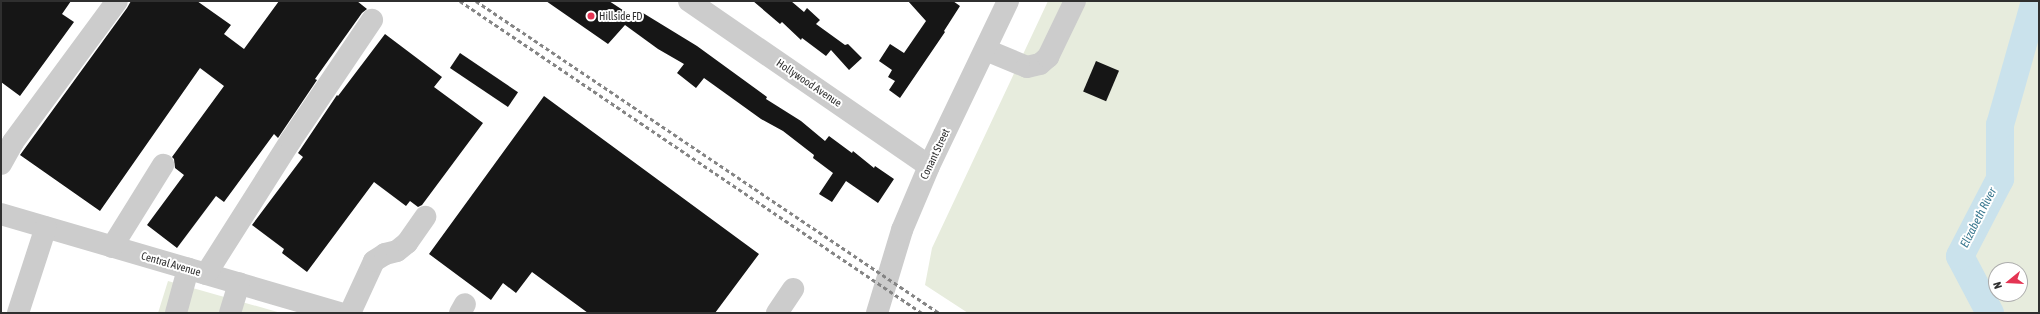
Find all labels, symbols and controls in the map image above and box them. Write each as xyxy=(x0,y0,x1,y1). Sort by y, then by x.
place label: Hillside FD xyxy=(599,9,642,23)
marker: Hillside FD xyxy=(586,11,596,21)
street label: Hollywood Avenue xyxy=(774,56,844,110)
street label: Conant Street xyxy=(917,126,953,182)
water label: Elizabeth River xyxy=(1958,186,2000,250)
street label: Central Avenue xyxy=(140,249,202,279)
north arrow xyxy=(1988,262,2028,302)
text: N xyxy=(1991,280,2004,290)

